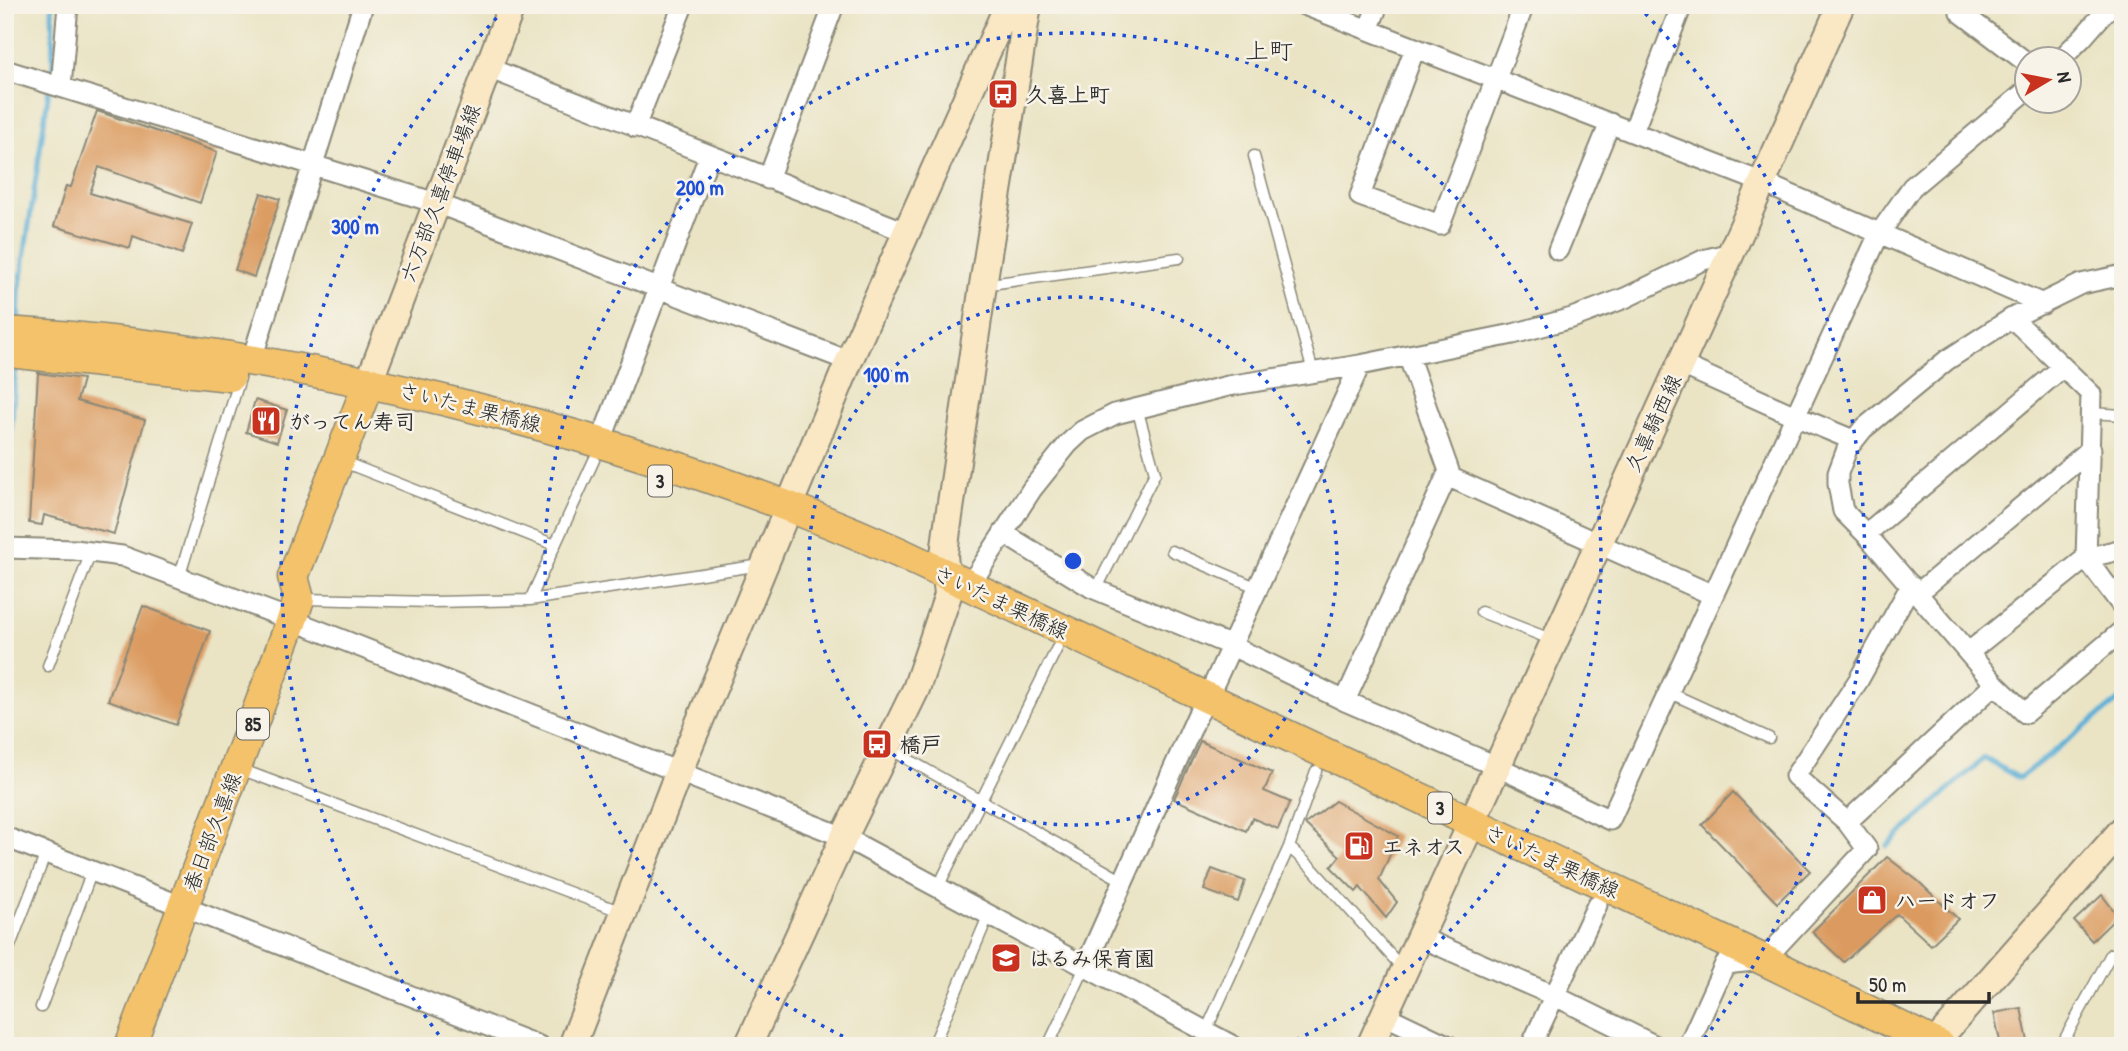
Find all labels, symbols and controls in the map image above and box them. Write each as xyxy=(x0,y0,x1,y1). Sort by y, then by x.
district label: 上町 xyxy=(1245,34,1293,66)
north arrow xyxy=(2012,46,2082,116)
text: N xyxy=(2051,70,2078,84)
bus stop icon: 久喜上町 xyxy=(986,77,1020,111)
place label: 久喜上町 xyxy=(1026,80,1110,109)
street label: 六万部久喜停車場線 xyxy=(393,100,487,286)
text: 200 m xyxy=(676,173,724,202)
text: 300 m xyxy=(331,212,379,241)
text: 100 m xyxy=(863,360,909,389)
street label: 久喜騎西線 xyxy=(1618,369,1688,477)
street label: さいたま栗橋線 xyxy=(396,375,544,439)
restaurant icon: がってん寿司 xyxy=(249,404,283,438)
place label: がってん寿司 xyxy=(289,407,415,436)
road number: 3 xyxy=(648,466,672,496)
centre of rings xyxy=(1061,549,1085,573)
street label: さいたま栗橋線 xyxy=(929,558,1073,646)
road number: 85 xyxy=(237,708,269,740)
bus stop icon: 橋戸 xyxy=(860,727,894,761)
place label: 橋戸 xyxy=(900,730,942,759)
street label: 春日部久喜線 xyxy=(176,768,248,896)
road number: 3 xyxy=(1428,792,1452,824)
street label: さいたま栗橋線 xyxy=(1480,817,1624,905)
fuel station icon: エネオス xyxy=(1342,829,1376,863)
place label: エネオス xyxy=(1382,832,1465,861)
shop icon: ハードオフ xyxy=(1855,883,1889,917)
place label: ハードオフ xyxy=(1895,886,2000,915)
school or university icon: はるみ保育園 xyxy=(989,941,1023,975)
place label: はるみ保育園 xyxy=(1029,944,1155,973)
scale bar xyxy=(1858,960,1990,1004)
text: 50 m xyxy=(1869,970,1906,999)

